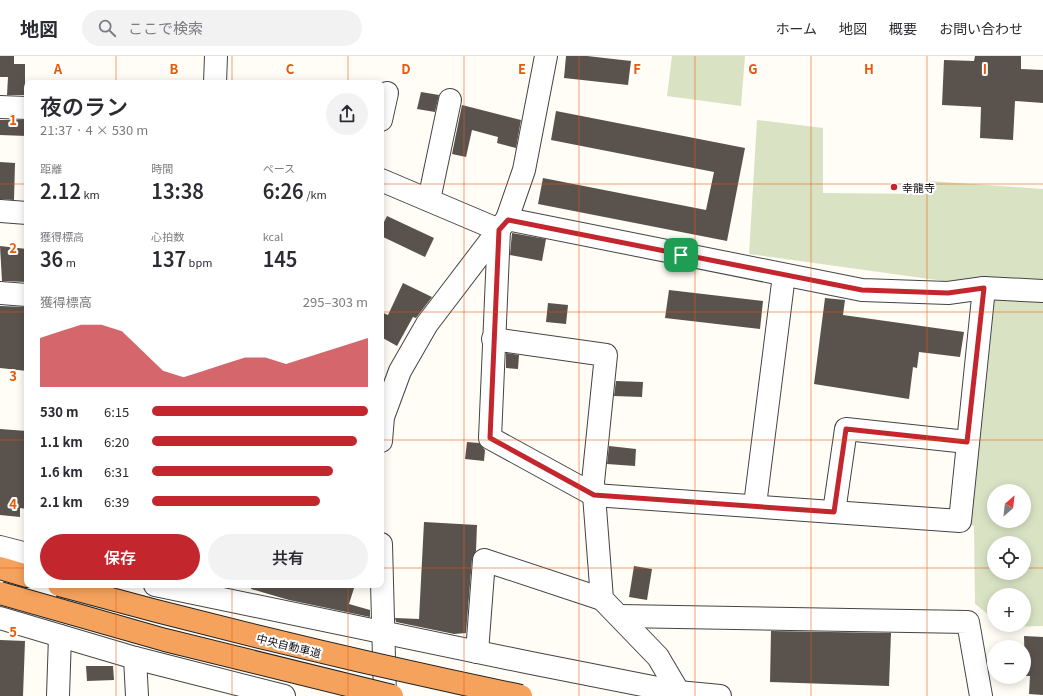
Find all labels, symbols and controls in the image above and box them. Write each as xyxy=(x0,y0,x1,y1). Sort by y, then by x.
search box xyxy=(82,10,362,46)
text: 地図 xyxy=(20,14,58,41)
icon: search xyxy=(96,17,118,39)
text: ここで検索 xyxy=(128,17,203,38)
text: ホーム xyxy=(775,18,817,38)
text: 地図 xyxy=(839,18,867,38)
text: 概要 xyxy=(889,18,917,38)
text: お問い合わせ xyxy=(939,18,1023,38)
text: A xyxy=(53,59,63,78)
text: B xyxy=(170,59,179,78)
text: C xyxy=(286,59,295,78)
text: D xyxy=(401,59,411,78)
text: E xyxy=(518,59,526,78)
text: F xyxy=(633,59,641,78)
text: G xyxy=(748,59,758,78)
text: H xyxy=(864,59,874,78)
text: I xyxy=(983,59,987,78)
text: 夜のラン xyxy=(40,89,128,121)
button: share xyxy=(326,93,368,135)
text: 1 xyxy=(9,110,17,129)
text: 21:37 · 4 × 530 m xyxy=(40,120,148,139)
text: 距離 xyxy=(40,160,62,176)
text: 時間 xyxy=(151,160,173,176)
text: ペース xyxy=(263,160,295,176)
text: 2.12 xyxy=(40,176,81,205)
text: 13:38 xyxy=(151,176,204,205)
text: 6:26 xyxy=(263,176,304,205)
place label: 幸龍寺 xyxy=(902,179,935,195)
marker: 幸龍寺 xyxy=(889,182,899,192)
text: km xyxy=(81,186,100,202)
text: /km xyxy=(304,186,327,202)
text: 獲得標高 xyxy=(40,228,84,244)
text: 心拍数 xyxy=(151,228,184,244)
text: kcal xyxy=(263,228,283,244)
text: 2 xyxy=(9,238,17,257)
pin xyxy=(664,238,698,272)
text: 36 xyxy=(40,244,63,273)
text: 137 xyxy=(151,244,186,273)
text: 145 xyxy=(263,244,297,273)
icon: arrive xyxy=(670,244,692,266)
text: m xyxy=(63,254,76,270)
text: bpm xyxy=(186,254,212,270)
text: 獲得標高 xyxy=(40,292,92,311)
text: 295–303 m xyxy=(303,292,368,311)
text: 3 xyxy=(9,366,17,385)
text: 530 m xyxy=(40,402,79,421)
text: 6:15 xyxy=(104,402,129,421)
text: 1.1 km xyxy=(40,432,83,451)
text: 6:20 xyxy=(104,432,129,451)
text: 1.6 km xyxy=(40,462,83,481)
text: 6:31 xyxy=(104,462,129,481)
north arrow xyxy=(987,484,1031,528)
map controls xyxy=(987,484,1031,684)
text: 2.1 km xyxy=(40,492,83,511)
text: 6:39 xyxy=(104,492,129,511)
text: 4 xyxy=(9,494,17,513)
button: 保存 xyxy=(40,534,200,580)
button: 共有 xyxy=(208,534,368,580)
button: locate xyxy=(987,536,1031,580)
button: + xyxy=(987,588,1031,632)
text: 5 xyxy=(9,622,17,641)
street label: 中央自動車道 xyxy=(255,629,323,661)
button: − xyxy=(987,640,1031,684)

